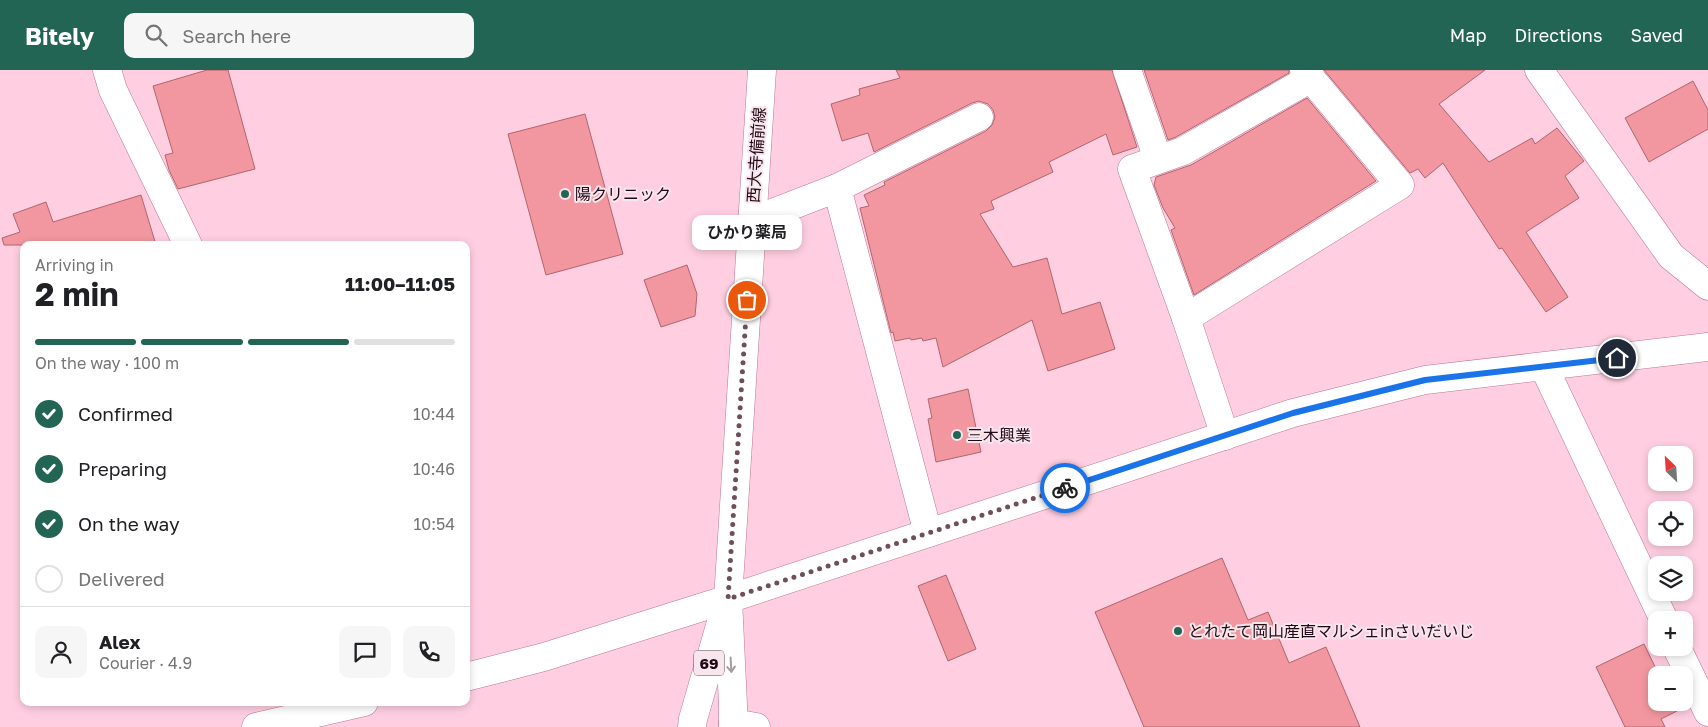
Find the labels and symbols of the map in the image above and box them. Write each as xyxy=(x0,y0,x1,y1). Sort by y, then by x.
street label: 西大寺備前線 xyxy=(743,106,769,204)
place label: 陽クリニック xyxy=(575,184,671,204)
marker: 陽クリニック xyxy=(559,188,571,200)
callout: ひかり薬局 xyxy=(692,215,802,250)
pin xyxy=(726,279,768,321)
pin xyxy=(1596,337,1638,379)
place label: 三木興業 xyxy=(967,425,1031,445)
marker: 三木興業 xyxy=(951,429,963,441)
north arrow xyxy=(1648,446,1692,491)
courier xyxy=(1040,463,1090,513)
place label: とれたて岡山産直マルシェinさいだいじ xyxy=(1188,621,1474,641)
marker: とれたて岡山産直マルシェinさいだいじ xyxy=(1172,625,1184,637)
road number: 69 xyxy=(694,650,724,676)
one-way arrow xyxy=(727,656,736,672)

